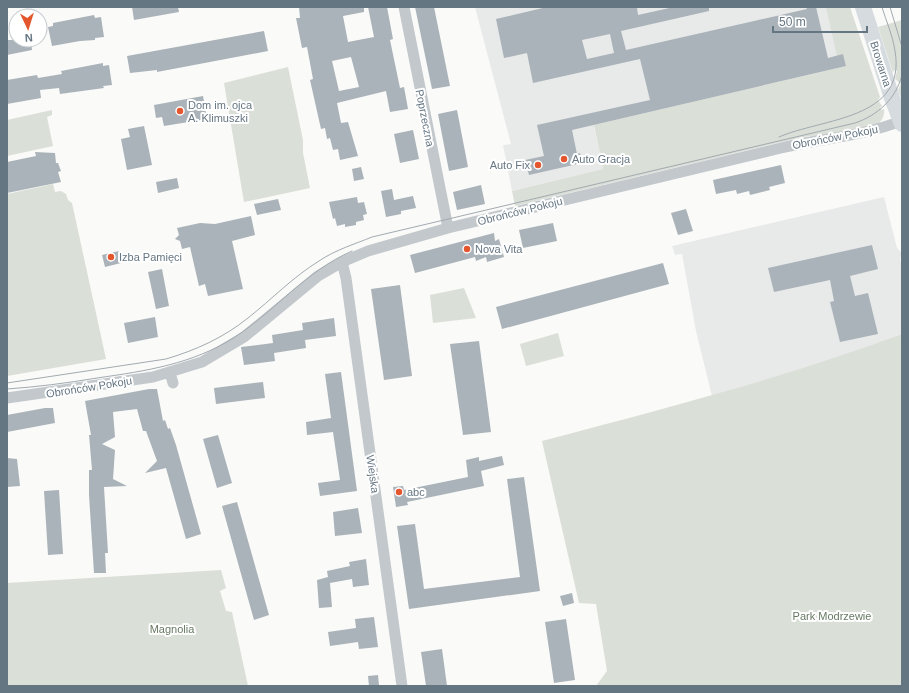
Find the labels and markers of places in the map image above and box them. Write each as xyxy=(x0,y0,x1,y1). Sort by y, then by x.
place label: Dom im. ojca A. Klimuszki xyxy=(188,99,253,124)
marker: Dom im. ojca A. Klimuszki xyxy=(175,106,185,116)
place label: Auto Gracja xyxy=(572,153,631,165)
marker: Auto Gracja xyxy=(559,154,569,164)
place label: Auto Fix xyxy=(490,159,530,171)
marker: Auto Fix xyxy=(533,160,543,170)
place label: Nova Vita xyxy=(475,243,523,255)
marker: Nova Vita xyxy=(462,244,472,254)
place label: Izba Pamięci xyxy=(119,251,182,263)
marker: Izba Pamięci xyxy=(106,252,116,262)
place label: abc xyxy=(407,486,425,498)
marker: abc xyxy=(394,487,404,497)

